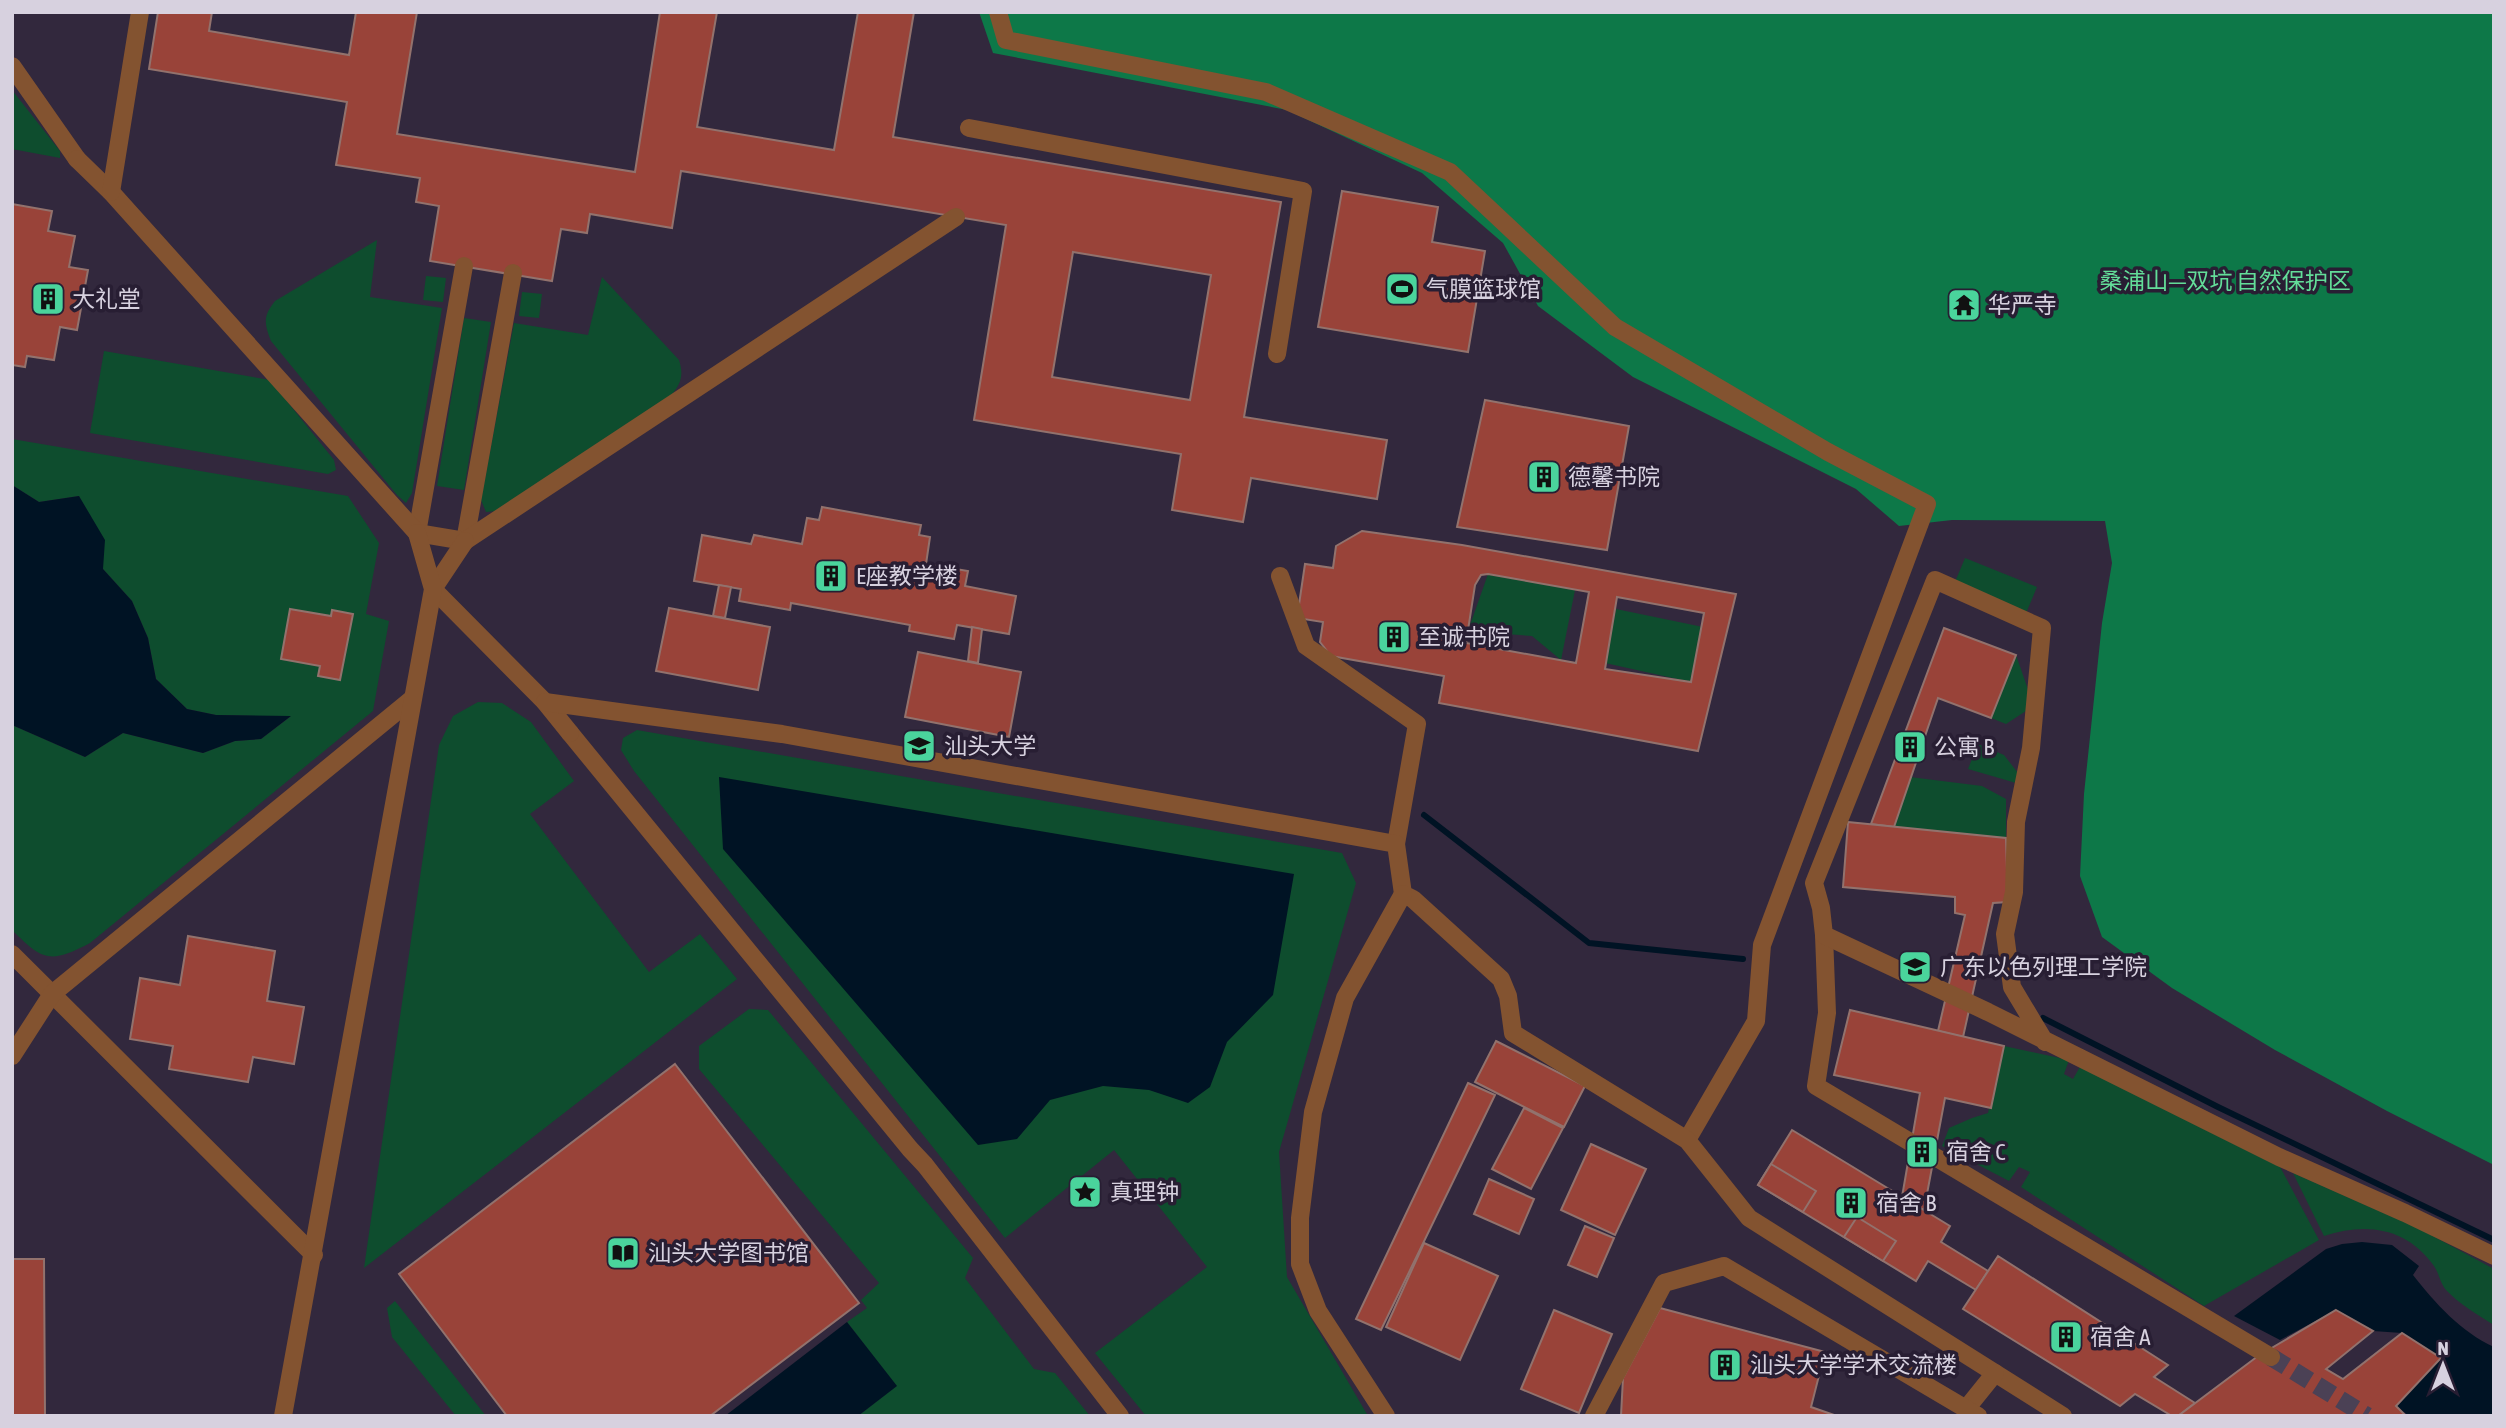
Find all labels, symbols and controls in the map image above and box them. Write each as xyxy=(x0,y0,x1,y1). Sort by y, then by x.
park label: 桑浦山—双坑 自然保护区 xyxy=(2099,268,2351,294)
sports icon: 气膜篮球馆 xyxy=(1383,270,1421,308)
place label: 气膜篮球馆 xyxy=(1426,276,1541,302)
building icon: 大礼堂 xyxy=(29,280,67,318)
place label: 大礼堂 xyxy=(72,286,141,312)
temple icon: 华严寺 xyxy=(1945,286,1983,324)
place label: 华严寺 xyxy=(1988,292,2057,318)
building icon: 德馨书院 xyxy=(1525,458,1563,496)
place label: 德馨书院 xyxy=(1568,464,1660,490)
building icon: E座教学楼 xyxy=(812,557,850,595)
place label: E座教学楼 xyxy=(856,563,958,589)
building icon: 至诚书院 xyxy=(1375,618,1413,656)
place label: 至诚书院 xyxy=(1418,624,1510,650)
school or university icon: 汕头大学 xyxy=(900,727,938,765)
building icon: 公寓 B xyxy=(1891,728,1929,766)
place label: 汕头大学 xyxy=(944,733,1036,759)
place label: 公寓 B xyxy=(1934,734,1994,760)
school or university icon: 广东以色列理工学院 xyxy=(1896,948,1934,986)
place label: 广东以色列理工学院 xyxy=(1940,954,2147,980)
building icon: 宿舍 C xyxy=(1903,1133,1941,1171)
place label: 宿舍 C xyxy=(1946,1139,2006,1165)
place icon: 真理钟 xyxy=(1066,1173,1104,1211)
place label: 真理钟 xyxy=(1110,1179,1179,1205)
building icon: 宿舍 B xyxy=(1832,1184,1870,1222)
place label: 宿舍 B xyxy=(1876,1190,1936,1216)
library icon: 汕头大学图书馆 xyxy=(604,1234,642,1272)
place label: 汕头大学图书馆 xyxy=(648,1240,809,1266)
building icon: 宿舍 A xyxy=(2047,1318,2085,1356)
place label: 宿舍 A xyxy=(2090,1324,2151,1350)
north arrow xyxy=(2408,1330,2478,1400)
text: N xyxy=(2437,1337,2449,1359)
building icon: 汕头大学学术交流楼 xyxy=(1706,1346,1744,1384)
place label: 汕头大学学术交流楼 xyxy=(1750,1352,1957,1378)

